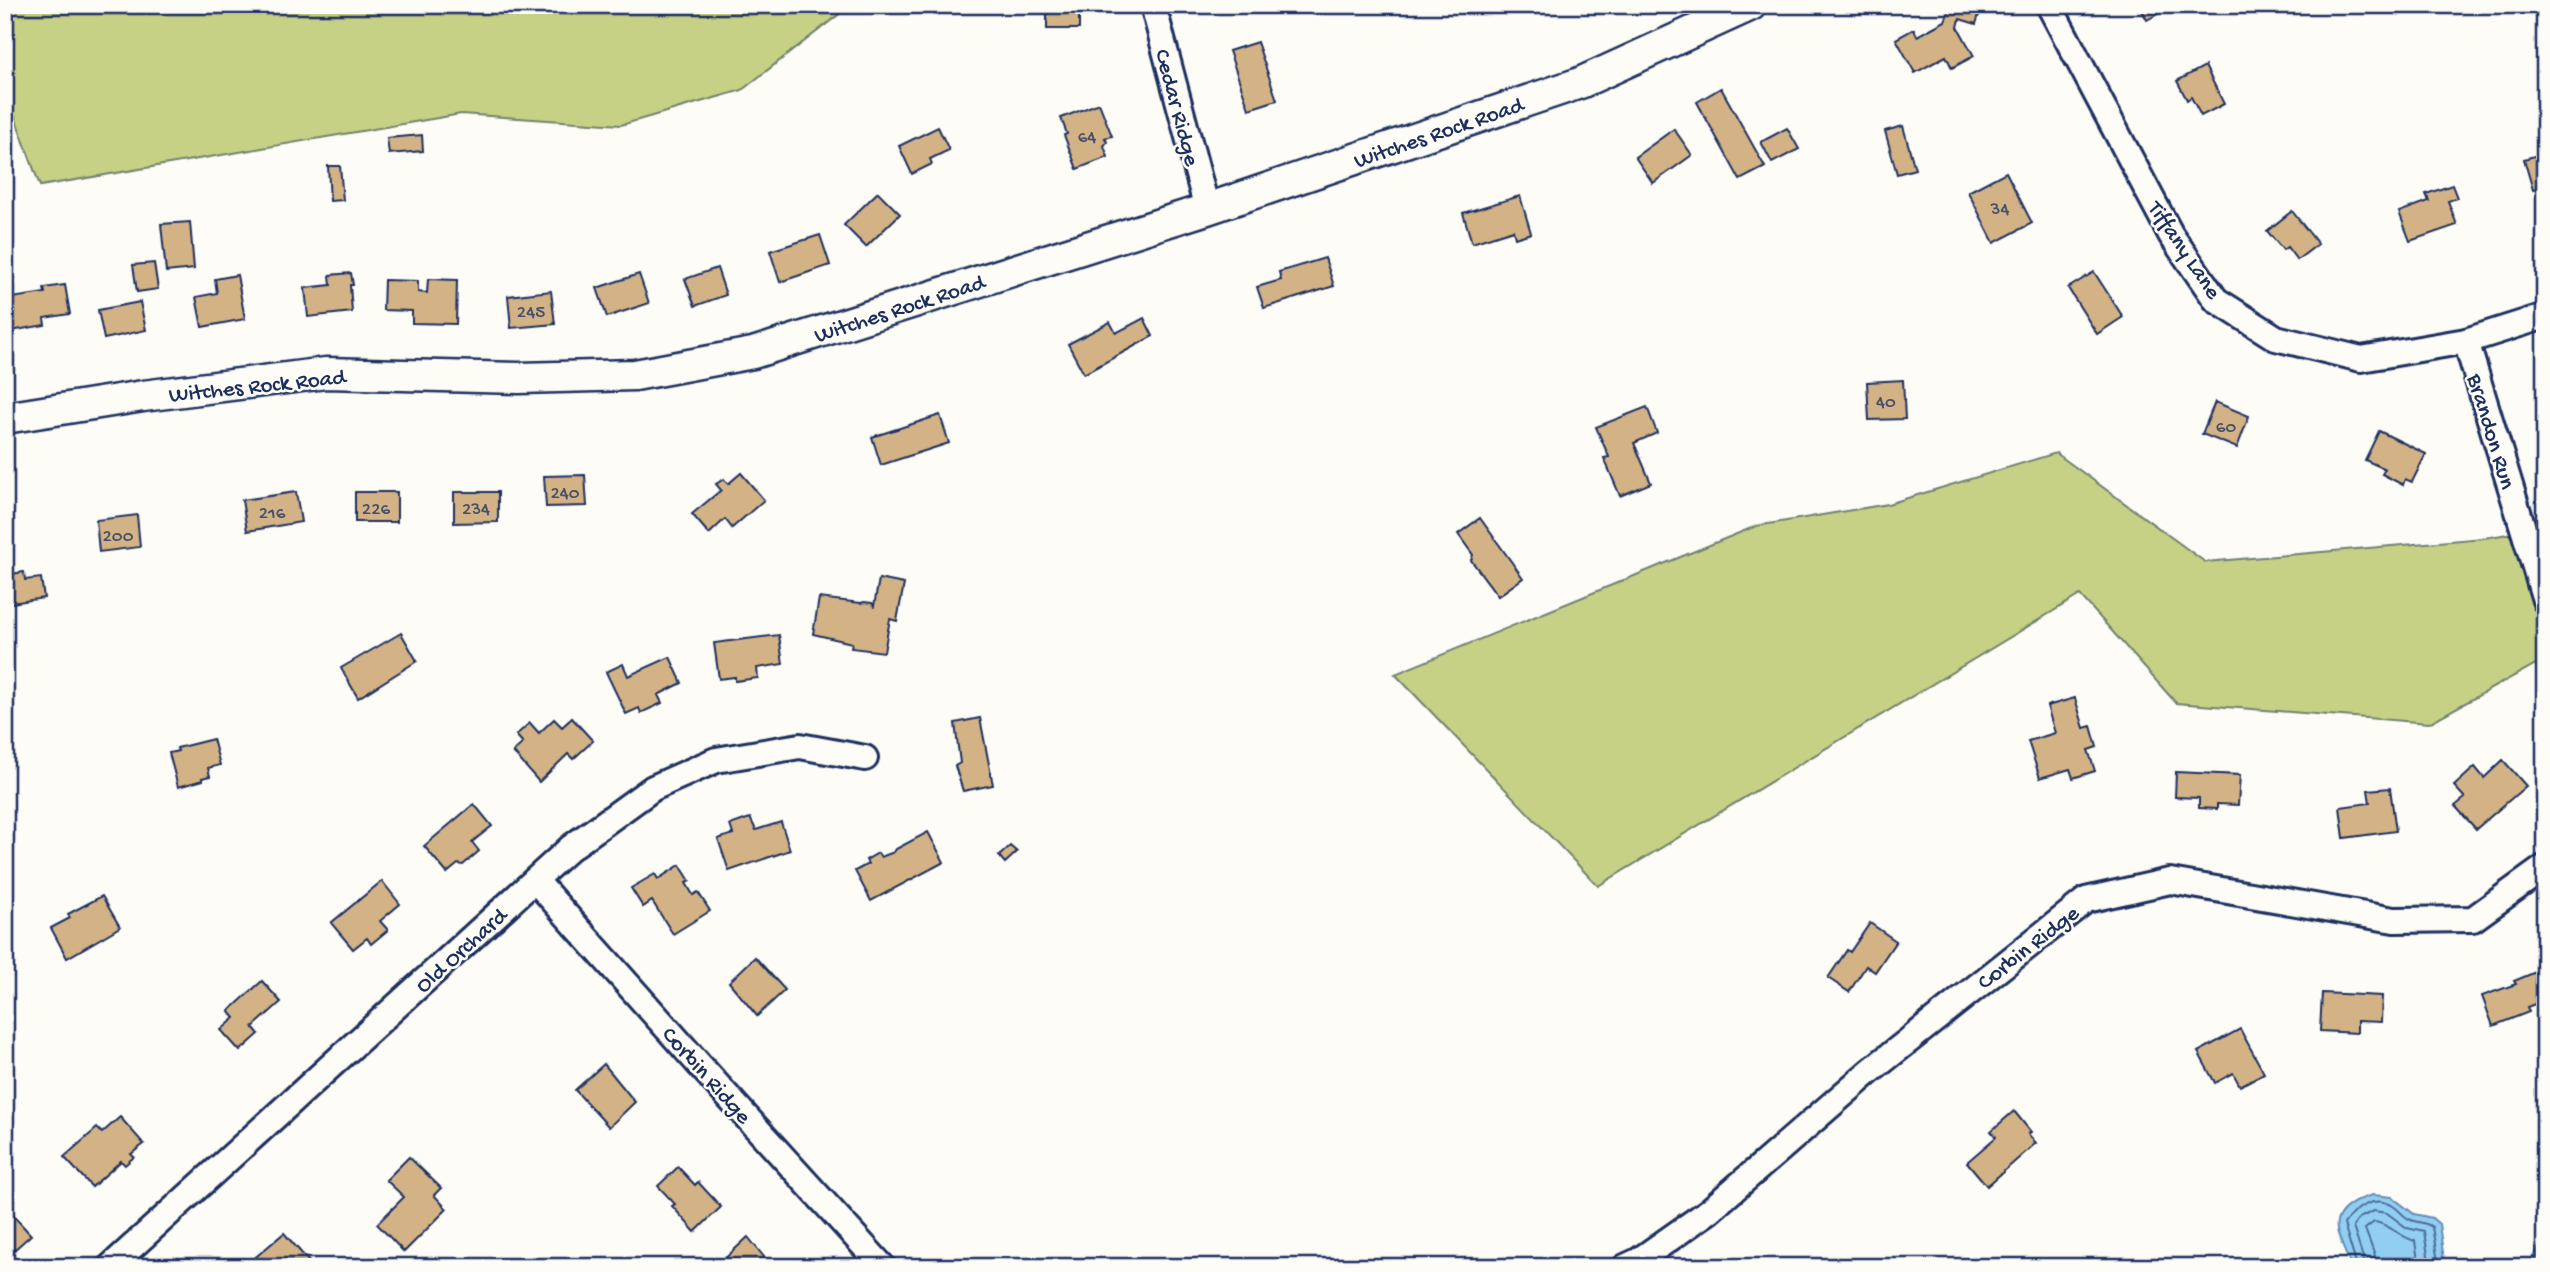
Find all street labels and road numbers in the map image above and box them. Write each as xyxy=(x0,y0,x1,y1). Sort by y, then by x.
street label: Cedar Ridge xyxy=(1147,47,1204,170)
street label: Witches Rock Road xyxy=(1351,92,1529,176)
street label: Tiffany Lane xyxy=(2139,195,2226,306)
street label: Witches Rock Road xyxy=(811,270,990,351)
street label: Witches Rock Road xyxy=(168,365,349,410)
street label: Brandon Run xyxy=(2459,370,2520,493)
street label: Corbin Ridge xyxy=(1973,900,2086,997)
street label: Old Orchard xyxy=(411,902,515,1000)
street label: Corbin Ridge xyxy=(655,1022,757,1131)

